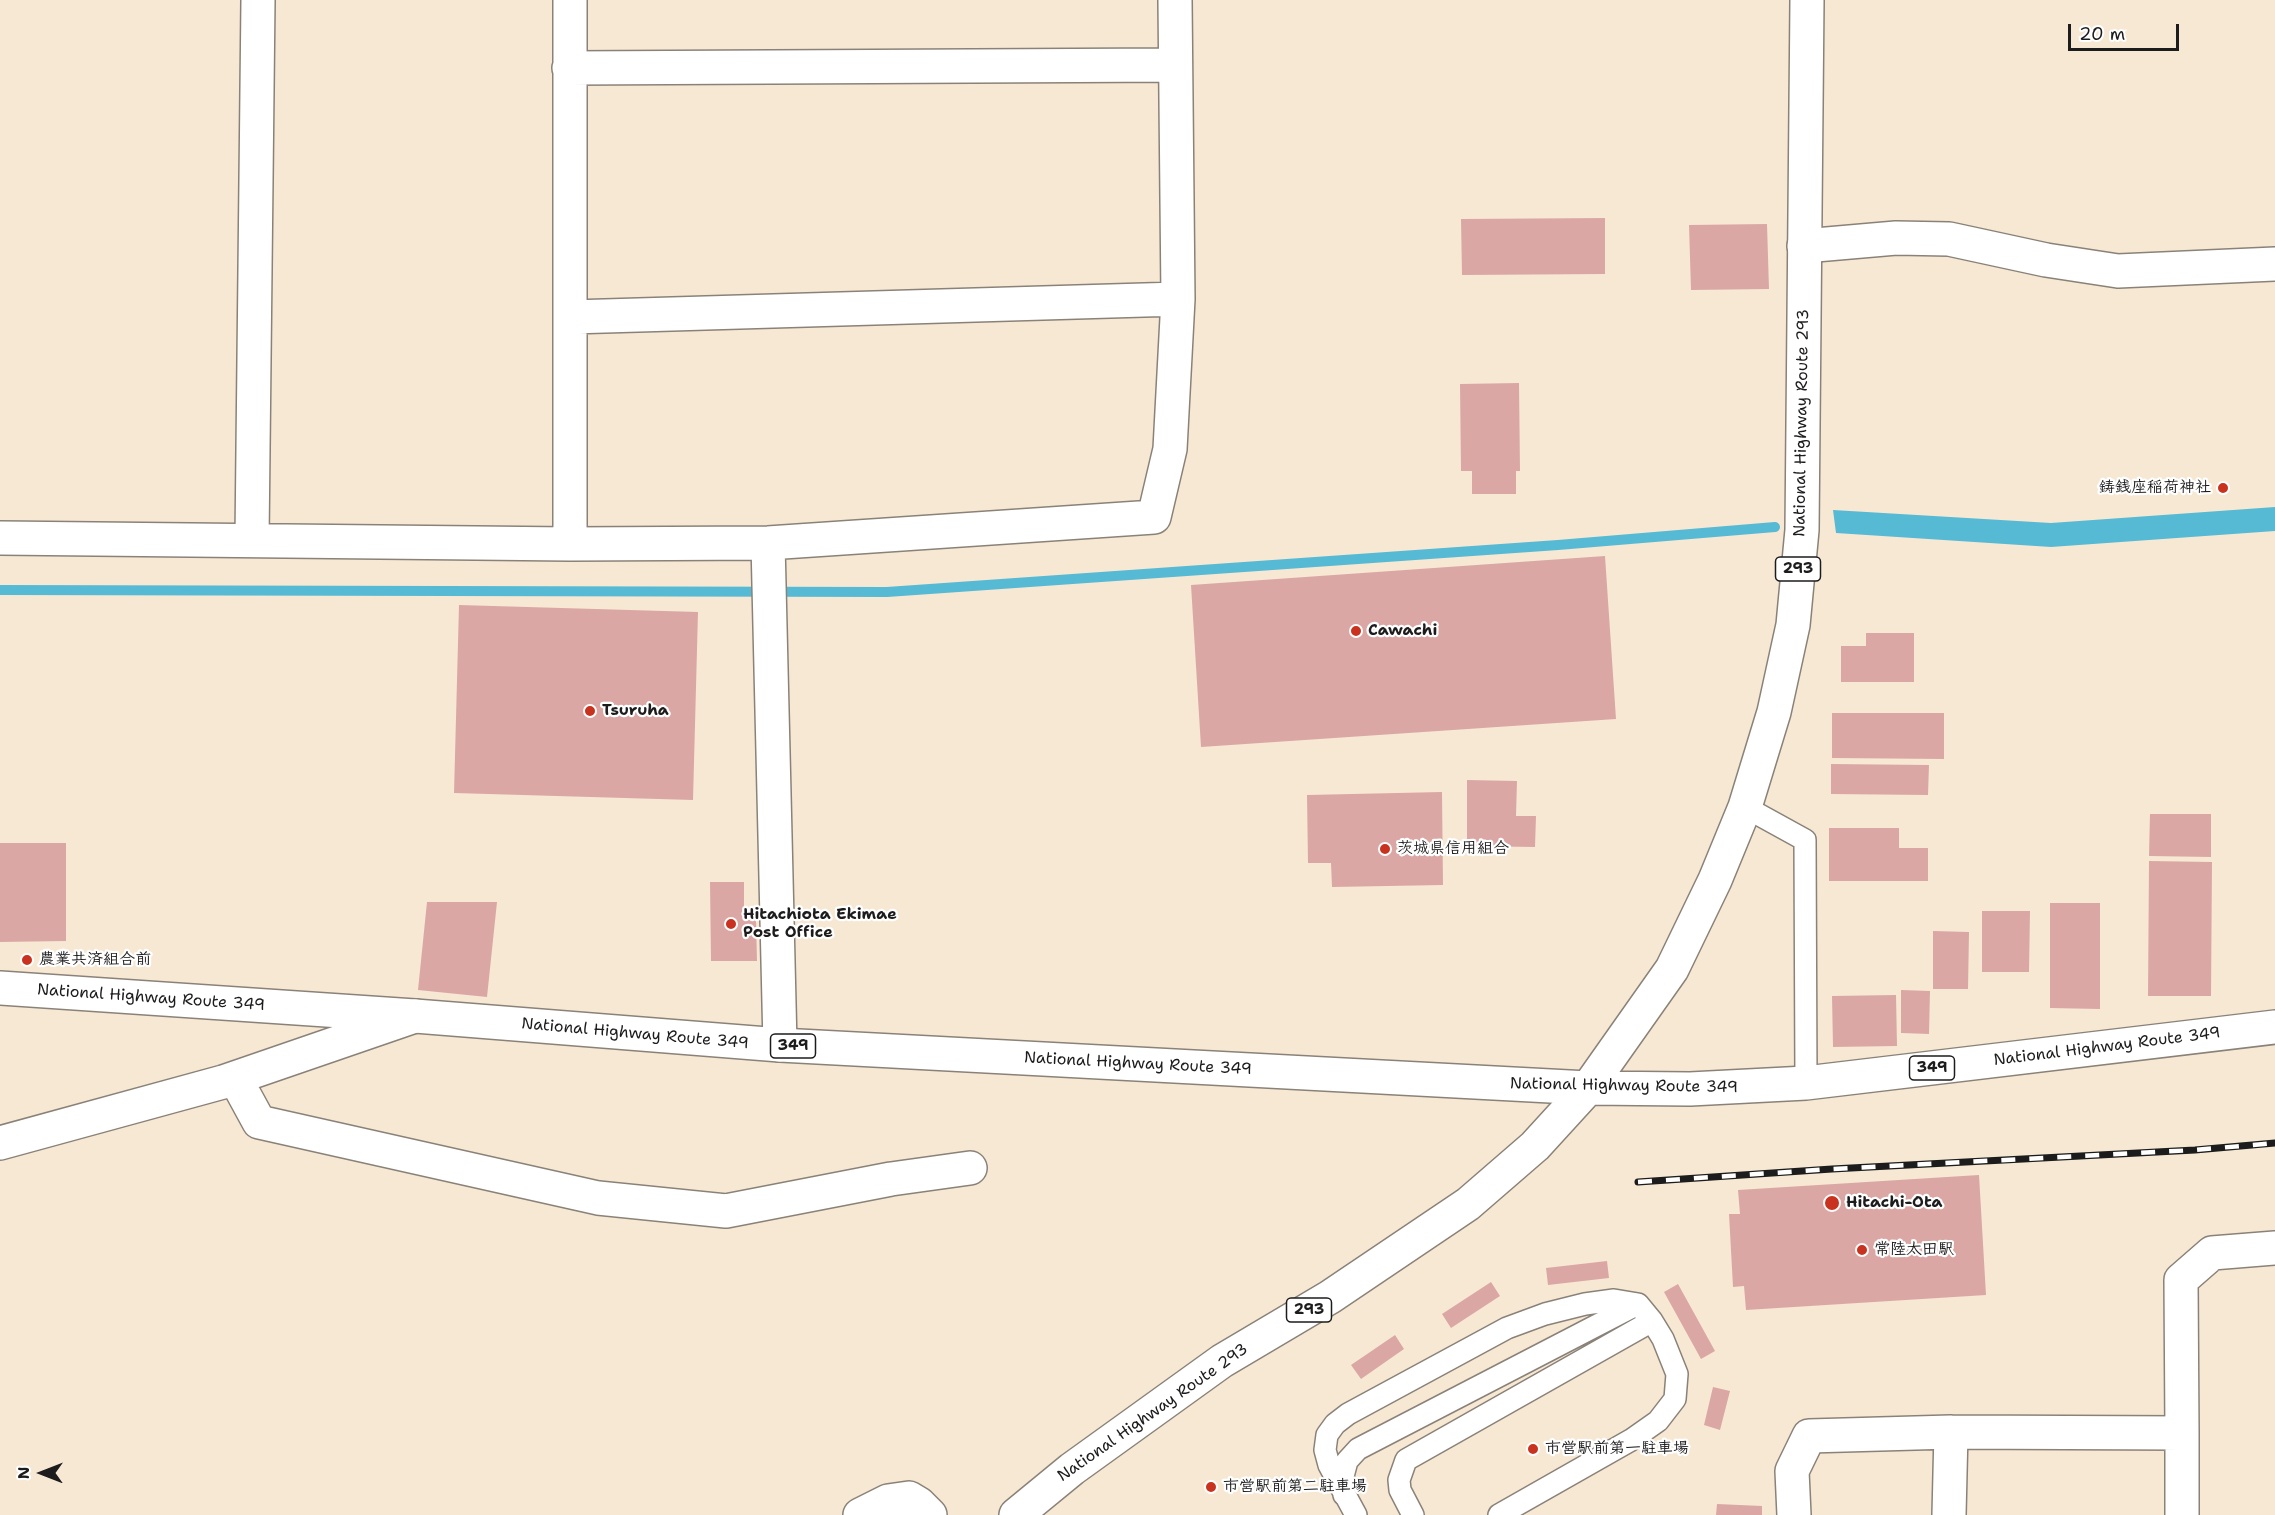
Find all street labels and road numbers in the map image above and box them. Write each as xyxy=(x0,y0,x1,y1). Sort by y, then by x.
street label: National Highway Route 293 xyxy=(1790,309,1814,537)
road number: 293 xyxy=(1776,557,1820,581)
street label: National Highway Route 349 xyxy=(36,980,266,1016)
street label: National Highway Route 349 xyxy=(520,1014,750,1054)
street label: National Highway Route 349 xyxy=(1993,1024,2221,1070)
road number: 349 xyxy=(770,1034,816,1058)
street label: National Highway Route 349 xyxy=(1024,1048,1252,1080)
road number: 349 xyxy=(1910,1056,1954,1080)
street label: National Highway Route 349 xyxy=(1510,1074,1738,1098)
road number: 293 xyxy=(1286,1298,1332,1322)
street label: National Highway Route 293 xyxy=(1054,1340,1252,1486)

